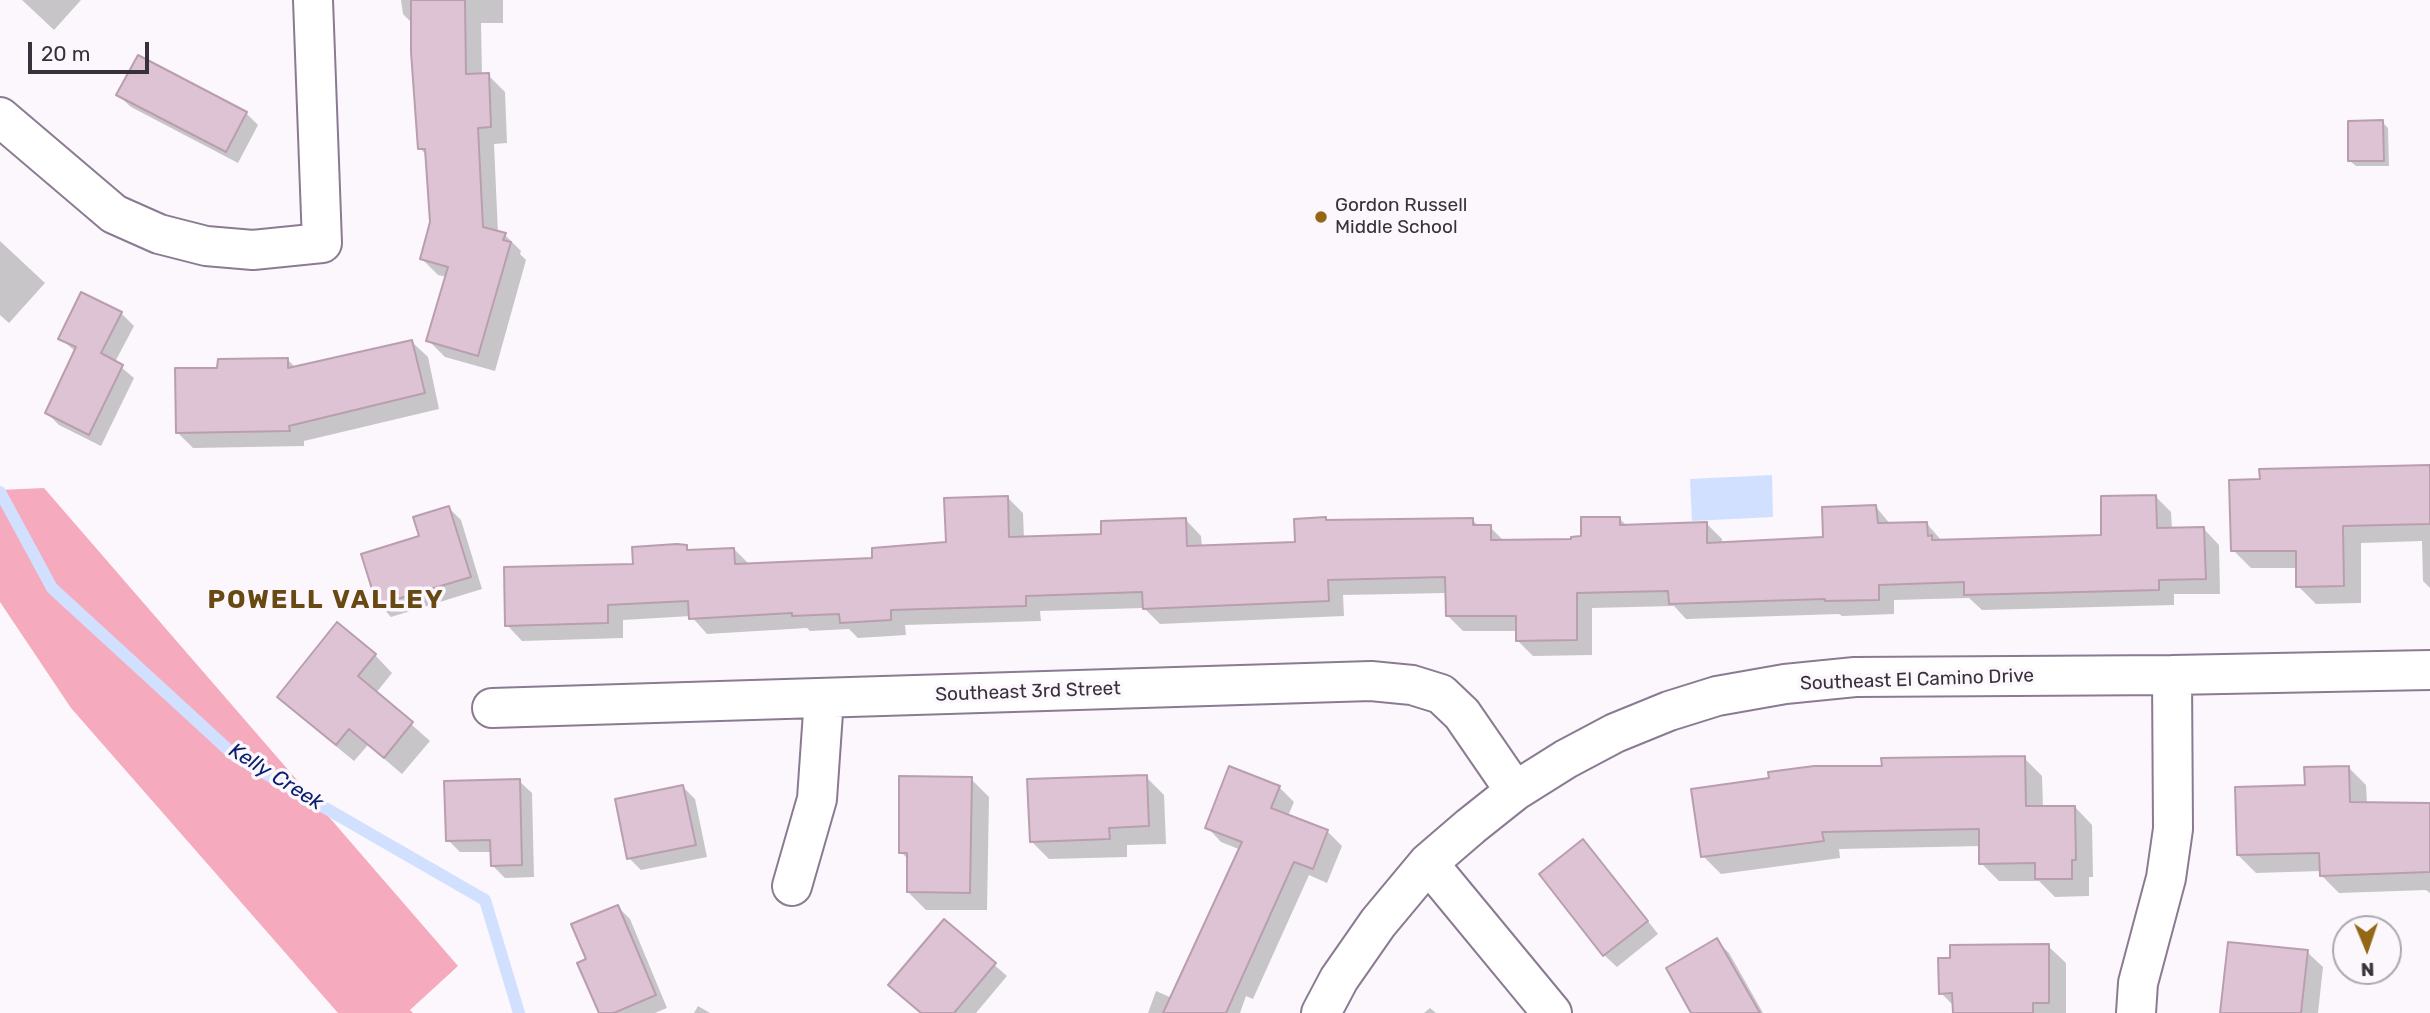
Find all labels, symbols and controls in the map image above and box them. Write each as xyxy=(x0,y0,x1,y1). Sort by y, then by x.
scale bar xyxy=(32,28,152,72)
text: 20 m xyxy=(41,41,90,66)
place label: Gordon Russell Middle School xyxy=(1335,195,1467,239)
marker: Gordon Russell Middle School xyxy=(1313,209,1329,225)
district label: POWELL VALLEY xyxy=(209,584,443,616)
street label: Southeast El Camino Drive xyxy=(1800,665,2034,695)
street label: Southeast 3rd Street xyxy=(935,677,1121,707)
water label: Kelly Creek xyxy=(224,738,328,816)
north arrow xyxy=(2332,915,2402,985)
text: N xyxy=(2360,958,2375,981)

